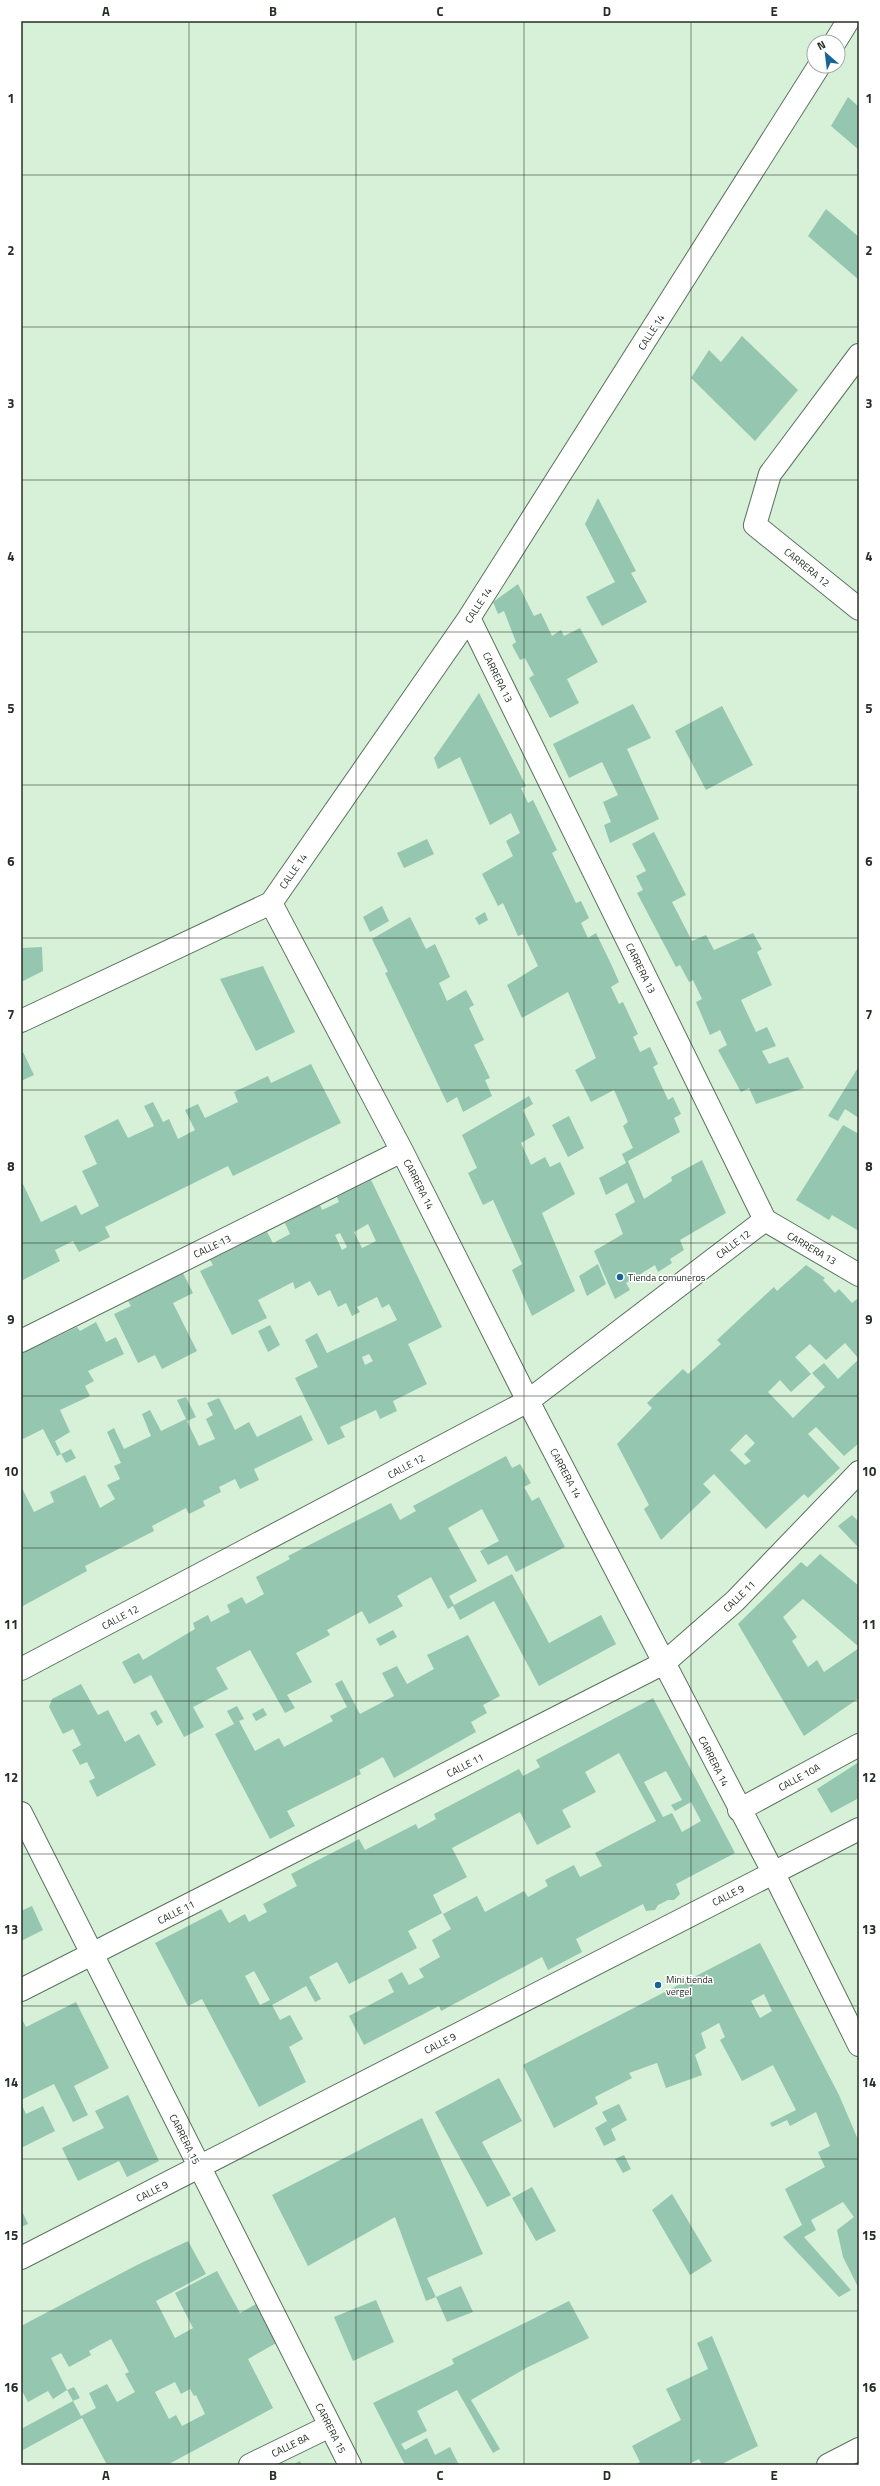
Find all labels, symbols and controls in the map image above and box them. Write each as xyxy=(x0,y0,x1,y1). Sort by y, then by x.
text: A xyxy=(102,1,110,21)
text: B xyxy=(269,1,277,21)
text: C xyxy=(436,1,444,21)
text: D xyxy=(603,1,611,21)
text: E xyxy=(770,1,778,21)
north arrow xyxy=(806,34,846,74)
text: N xyxy=(814,36,828,54)
text: 1 xyxy=(7,88,15,108)
text: 1 xyxy=(865,88,873,108)
text: 2 xyxy=(7,240,15,260)
text: 2 xyxy=(865,240,873,260)
street label: CALLE 14 xyxy=(634,311,669,353)
text: 3 xyxy=(7,393,15,413)
text: 3 xyxy=(865,393,873,413)
street label: CARRERA 12 xyxy=(781,544,833,590)
text: 4 xyxy=(7,546,15,566)
text: 4 xyxy=(865,546,873,566)
street label: CALLE 14 xyxy=(461,584,496,626)
street label: CARRERA 13 xyxy=(479,649,516,705)
text: 5 xyxy=(7,698,15,718)
text: 5 xyxy=(865,698,873,718)
street label: CALLE 14 xyxy=(276,850,311,892)
text: 6 xyxy=(7,851,15,871)
text: 6 xyxy=(865,851,873,871)
street label: CARRERA 13 xyxy=(622,940,659,996)
text: 7 xyxy=(7,1004,15,1024)
text: 7 xyxy=(865,1004,873,1024)
text: 8 xyxy=(7,1156,15,1176)
street label: CARRERA 14 xyxy=(399,1156,438,1212)
text: 8 xyxy=(865,1156,873,1176)
street label: CALLE 12 xyxy=(713,1226,754,1262)
street label: CARRERA 13 xyxy=(784,1228,839,1269)
street label: CALLE 13 xyxy=(191,1231,233,1262)
place label: Tienda comuneros xyxy=(628,1270,706,1285)
marker: Tienda comuneros xyxy=(615,1272,625,1282)
text: 9 xyxy=(7,1309,15,1329)
text: 9 xyxy=(865,1309,873,1329)
street label: CARRERA 14 xyxy=(546,1446,585,1501)
street label: CALLE 12 xyxy=(385,1450,427,1482)
text: 10 xyxy=(4,1461,18,1481)
text: 10 xyxy=(862,1461,876,1481)
street label: CALLE 11 xyxy=(720,1577,759,1616)
street label: CALLE 12 xyxy=(99,1601,141,1633)
text: 11 xyxy=(4,1614,18,1634)
text: 11 xyxy=(862,1614,876,1634)
street label: CARRERA 14 xyxy=(694,1733,733,1789)
street label: CALLE 11 xyxy=(444,1750,486,1781)
street label: CALLE 10A xyxy=(776,1760,823,1795)
text: 12 xyxy=(4,1767,18,1787)
text: 12 xyxy=(862,1767,876,1787)
street label: CALLE 9 xyxy=(710,1881,747,1910)
street label: CALLE 11 xyxy=(155,1897,197,1928)
text: 13 xyxy=(4,1919,18,1939)
text: 13 xyxy=(862,1919,876,1939)
place label: Mini tienda vergel xyxy=(666,1972,713,1999)
marker: Mini tienda vergel xyxy=(653,1980,663,1990)
street label: CALLE 9 xyxy=(422,2029,459,2058)
text: 14 xyxy=(4,2072,18,2092)
text: 14 xyxy=(862,2072,876,2092)
street label: CARRERA 15 xyxy=(165,2111,204,2167)
street label: CALLE 9 xyxy=(134,2177,171,2206)
text: 15 xyxy=(4,2225,18,2245)
text: 15 xyxy=(862,2225,876,2245)
text: 16 xyxy=(4,2377,18,2397)
text: 16 xyxy=(862,2377,876,2397)
street label: CARRERA 15 xyxy=(311,2400,350,2456)
street label: CALLE 8A xyxy=(269,2430,312,2461)
text: A xyxy=(102,2465,110,2485)
text: B xyxy=(269,2465,277,2485)
text: C xyxy=(436,2465,444,2485)
text: D xyxy=(603,2465,611,2485)
text: E xyxy=(770,2465,778,2485)

